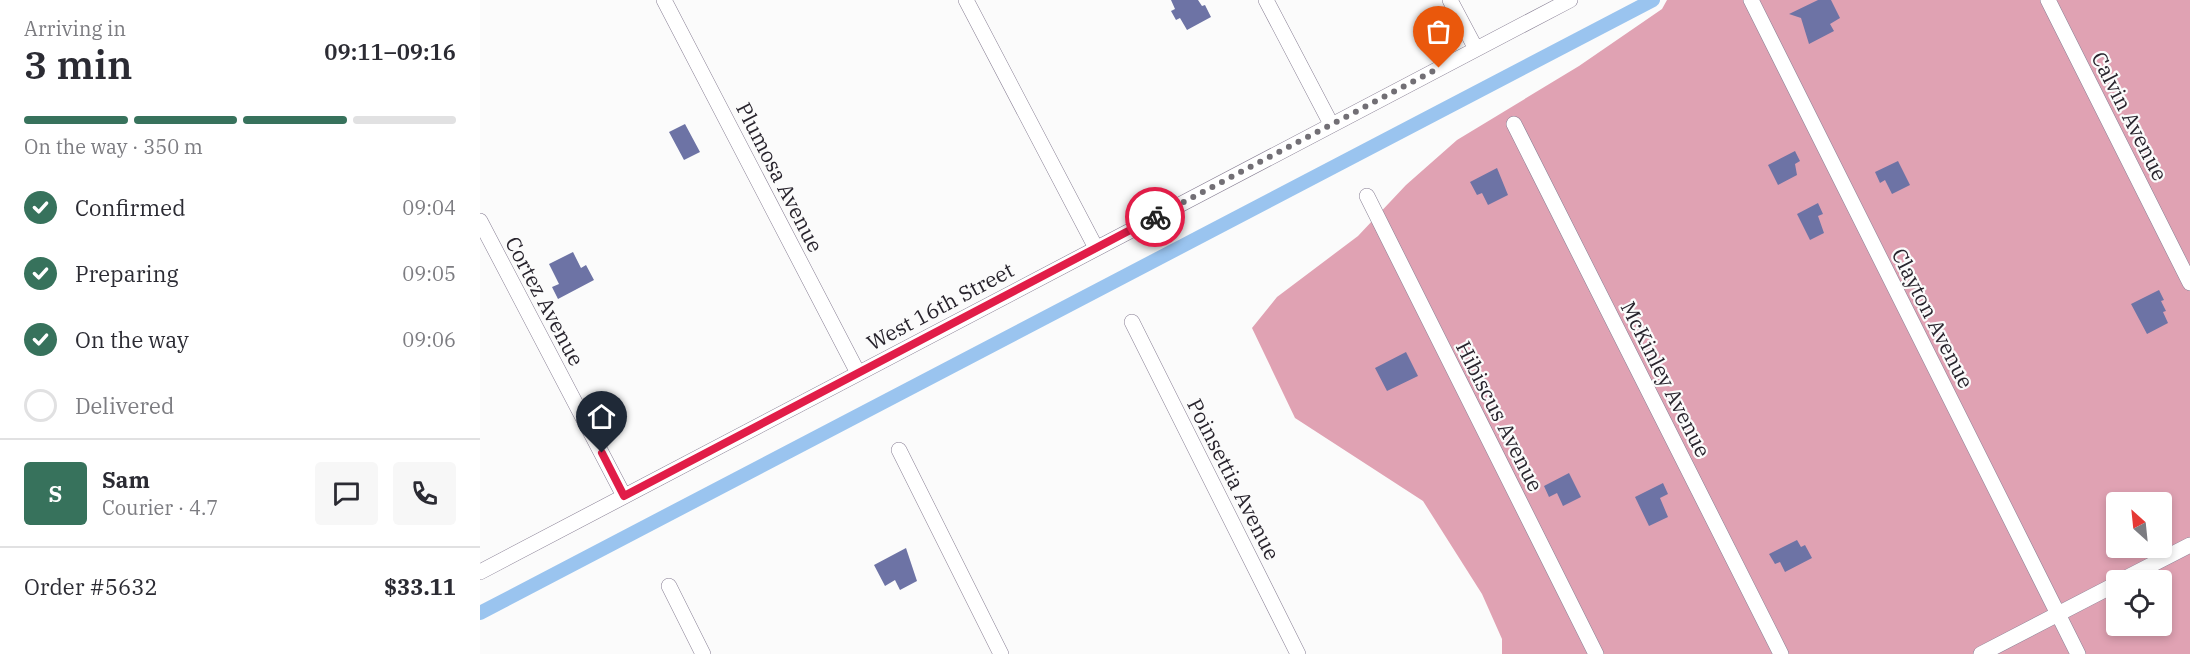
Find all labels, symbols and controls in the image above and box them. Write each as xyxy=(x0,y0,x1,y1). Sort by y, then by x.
pin xyxy=(1413,6,1464,68)
text: Arriving in xyxy=(24,15,126,42)
icon: bag xyxy=(1422,15,1455,48)
text: 09:11–09:16 xyxy=(324,37,456,66)
text: 3 min xyxy=(24,39,132,90)
street label: Calvin Avenue xyxy=(2085,47,2175,185)
street label: Plumosa Avenue xyxy=(730,97,830,257)
text: On the way · 350 m xyxy=(24,133,203,160)
courier xyxy=(1125,187,1185,247)
icon: check xyxy=(24,191,57,224)
text: Confirmed xyxy=(75,193,186,222)
text: 09:04 xyxy=(402,194,456,221)
icon: bike xyxy=(1139,201,1172,234)
street label: Cortez Avenue xyxy=(499,231,591,371)
street label: Clayton Avenue xyxy=(1886,243,1980,393)
street label: West 16th Street xyxy=(862,255,1018,357)
icon: check xyxy=(24,257,57,290)
text: Preparing xyxy=(75,259,179,288)
text: 09:05 xyxy=(402,260,456,287)
street label: McKinley Avenue xyxy=(1615,296,1717,462)
icon: check xyxy=(24,323,57,356)
text: On the way xyxy=(75,325,189,354)
text: 09:06 xyxy=(402,326,456,353)
street label: Hibiscus Avenue xyxy=(1450,336,1550,496)
text: Delivered xyxy=(75,391,174,420)
pin xyxy=(576,391,627,453)
street label: Poinsettia Avenue xyxy=(1181,394,1287,564)
icon: home xyxy=(585,400,618,433)
button: chat xyxy=(315,462,378,525)
button: phone xyxy=(393,462,456,525)
text: Sam xyxy=(102,465,150,494)
text: S xyxy=(49,479,62,508)
north arrow xyxy=(2106,492,2172,558)
map controls xyxy=(2106,492,2172,636)
text: Courier · 4.7 xyxy=(102,494,218,521)
button: locate xyxy=(2106,570,2172,636)
text: Order #5632 xyxy=(24,572,158,601)
text: $33.11 xyxy=(384,572,456,601)

